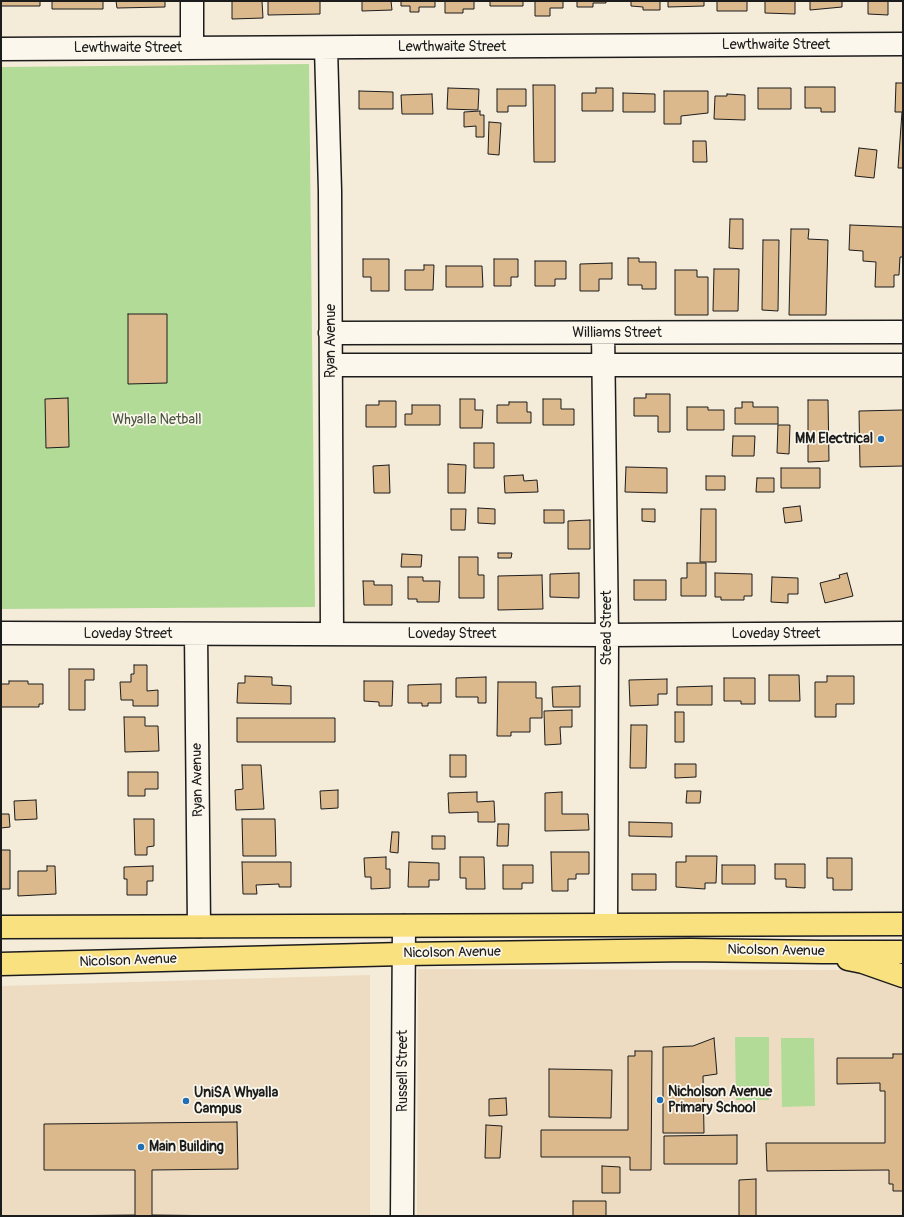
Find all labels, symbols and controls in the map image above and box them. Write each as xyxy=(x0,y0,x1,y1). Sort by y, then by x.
street label: Lewthwaite Street xyxy=(722,37,830,53)
street label: Lewthwaite Street xyxy=(398,39,506,55)
street label: Lewthwaite Street xyxy=(74,40,182,56)
street label: Ryan Avenue xyxy=(323,304,339,378)
street label: Williams Street xyxy=(572,325,662,341)
park label: Whyalla Netball xyxy=(112,412,202,428)
place label: MM Electrical xyxy=(795,431,873,447)
marker: MM Electrical xyxy=(876,434,886,444)
street label: Stead Street xyxy=(599,590,615,666)
street label: Loveday Street xyxy=(84,626,172,642)
street label: Loveday Street xyxy=(408,626,496,642)
street label: Loveday Street xyxy=(732,626,820,642)
street label: Ryan Avenue xyxy=(189,743,207,817)
street label: Nicolson Avenue xyxy=(727,942,825,960)
street label: Nicolson Avenue xyxy=(403,944,501,962)
street label: Nicolson Avenue xyxy=(79,951,177,971)
street label: Russell Street xyxy=(395,1030,411,1112)
place label: Nicholson Avenue Primary School xyxy=(668,1084,772,1116)
place label: UniSA Whyalla Campus xyxy=(194,1085,278,1118)
marker: Nicholson Avenue Primary School xyxy=(655,1095,665,1105)
marker: UniSA Whyalla Campus xyxy=(181,1096,191,1106)
place label: Main Building xyxy=(149,1139,224,1155)
marker: Main Building xyxy=(136,1142,146,1152)

